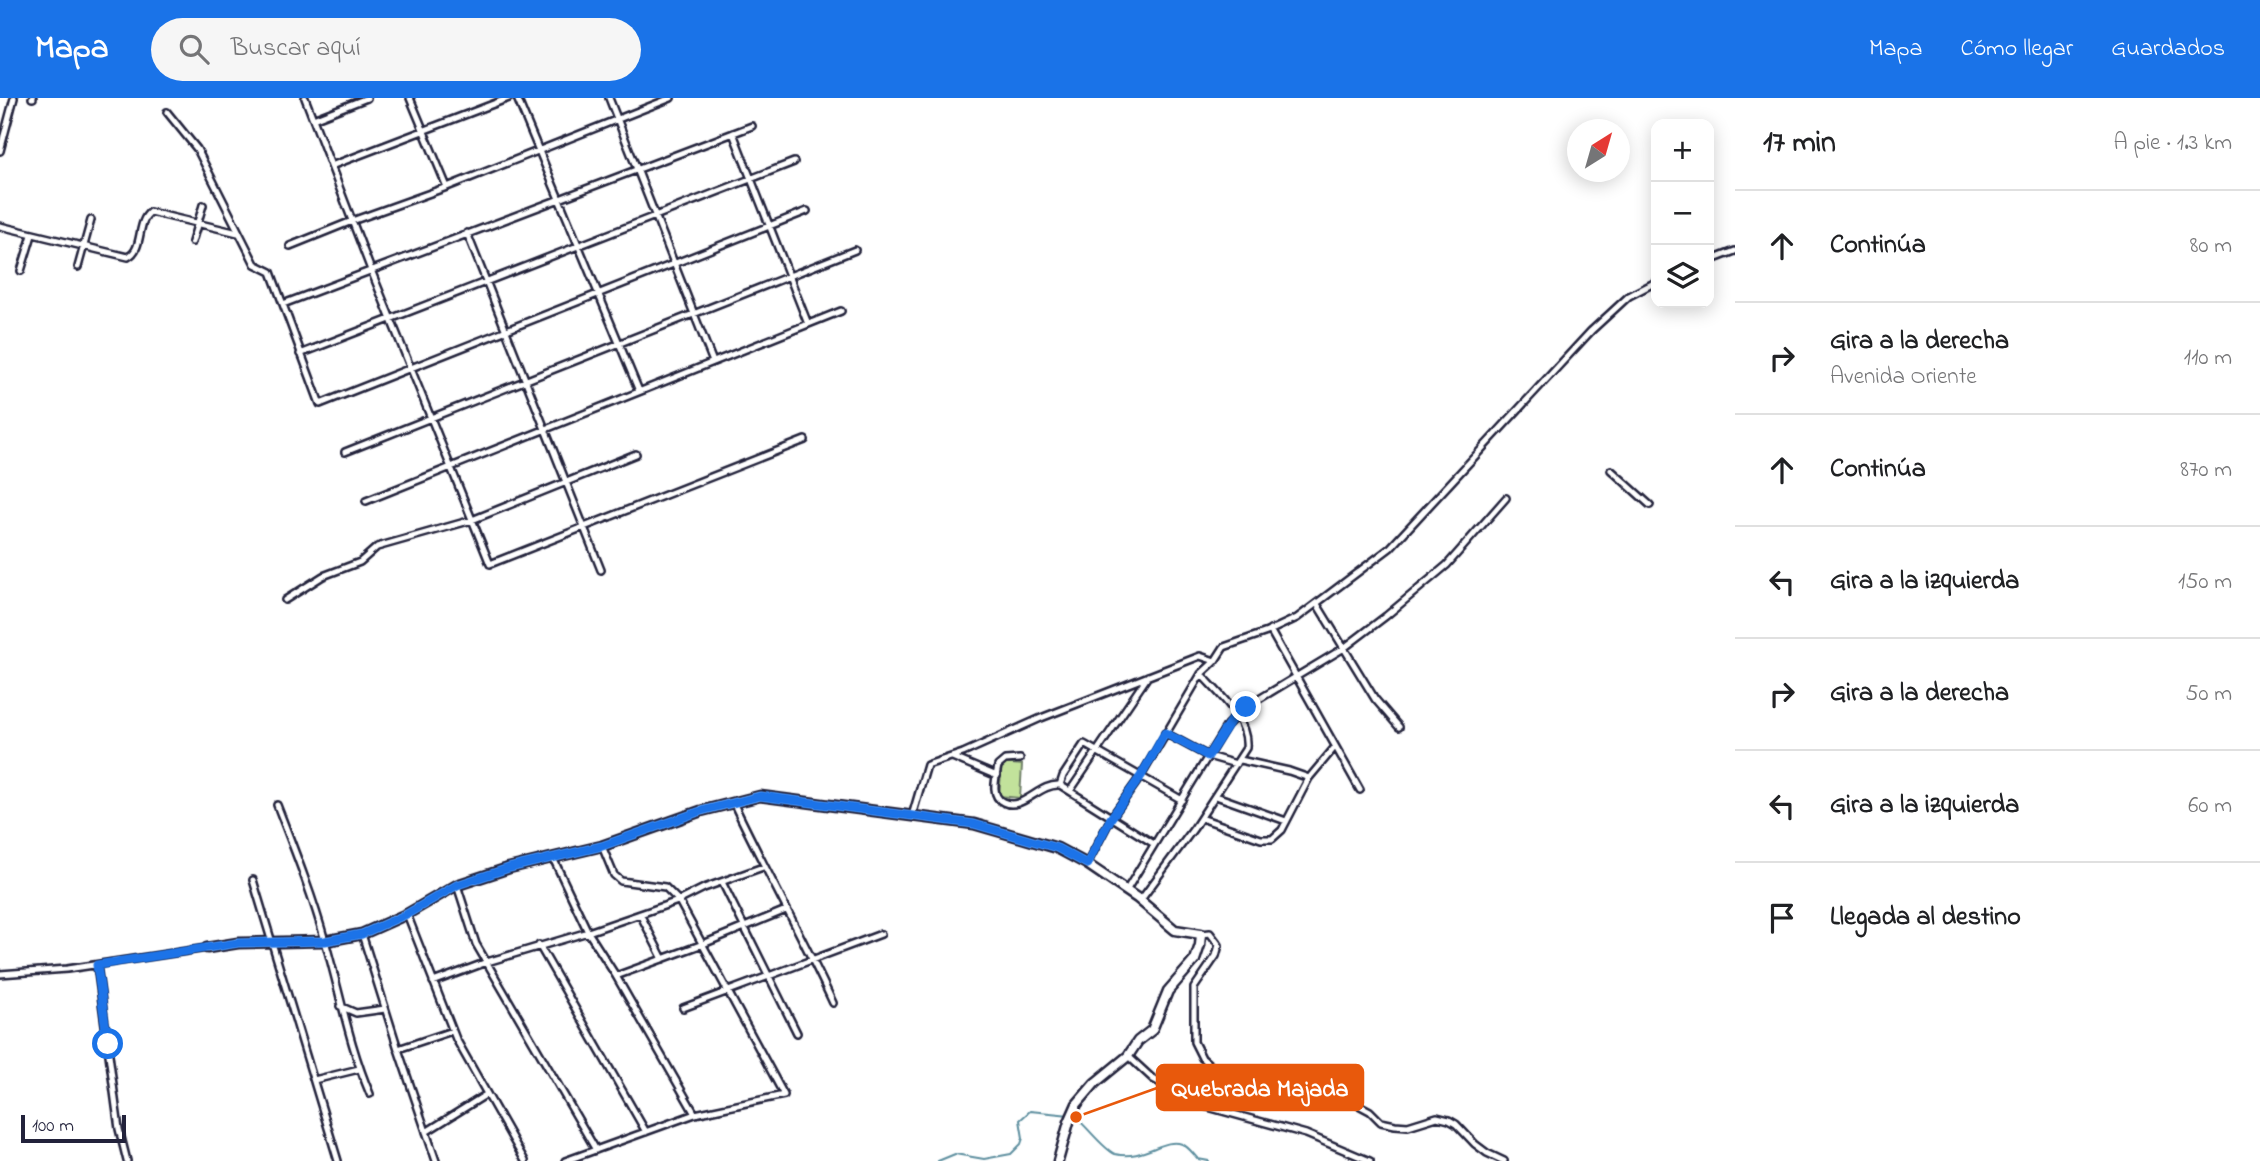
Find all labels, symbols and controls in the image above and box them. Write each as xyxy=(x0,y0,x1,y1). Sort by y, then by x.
search box xyxy=(151,18,641,81)
text: Mapa xyxy=(35,25,109,73)
icon: search xyxy=(175,30,213,68)
text: Buscar aquí xyxy=(231,30,361,68)
text: Mapa xyxy=(1869,32,1922,67)
text: Cómo llegar xyxy=(1960,32,2073,67)
text: Guardados xyxy=(2111,32,2225,67)
north arrow xyxy=(1567,119,1630,182)
map controls xyxy=(1651,119,1714,308)
button: + xyxy=(1651,119,1714,182)
text: 17 min xyxy=(1763,122,1836,166)
text: A pie · 1.3 km xyxy=(2114,127,2232,160)
button: − xyxy=(1651,182,1714,245)
icon: ahead xyxy=(1763,227,1801,265)
text: Continúa xyxy=(1830,227,1926,265)
text: 80 m xyxy=(2190,230,2232,263)
button: layers xyxy=(1651,245,1714,308)
text: Gira a la derecha xyxy=(1830,323,2009,361)
icon: right xyxy=(1763,339,1801,377)
text: 110 m xyxy=(2184,342,2232,375)
text: Avenida Oriente xyxy=(1830,361,1977,394)
icon: ahead xyxy=(1763,451,1801,489)
text: Continúa xyxy=(1830,451,1926,489)
text: 870 m xyxy=(2180,454,2232,487)
icon: left xyxy=(1763,563,1801,601)
text: Gira a la izquierda xyxy=(1830,563,2019,601)
text: 150 m xyxy=(2178,566,2232,599)
icon: right xyxy=(1763,675,1801,713)
text: Gira a la derecha xyxy=(1830,675,2009,713)
text: 50 m xyxy=(2185,678,2232,711)
route end xyxy=(1230,691,1261,722)
icon: left xyxy=(1763,787,1801,825)
text: Gira a la izquierda xyxy=(1830,787,2019,825)
text: 60 m xyxy=(2188,790,2232,823)
icon: arrive xyxy=(1763,899,1801,937)
text: Llegada al destino xyxy=(1830,899,2021,937)
route start xyxy=(92,1028,123,1059)
callout: Quebrada Majada xyxy=(1157,1065,1363,1110)
text: Quebrada Majada xyxy=(1171,1073,1349,1108)
scale bar xyxy=(21,1112,126,1144)
text: 100 m xyxy=(32,1113,74,1140)

